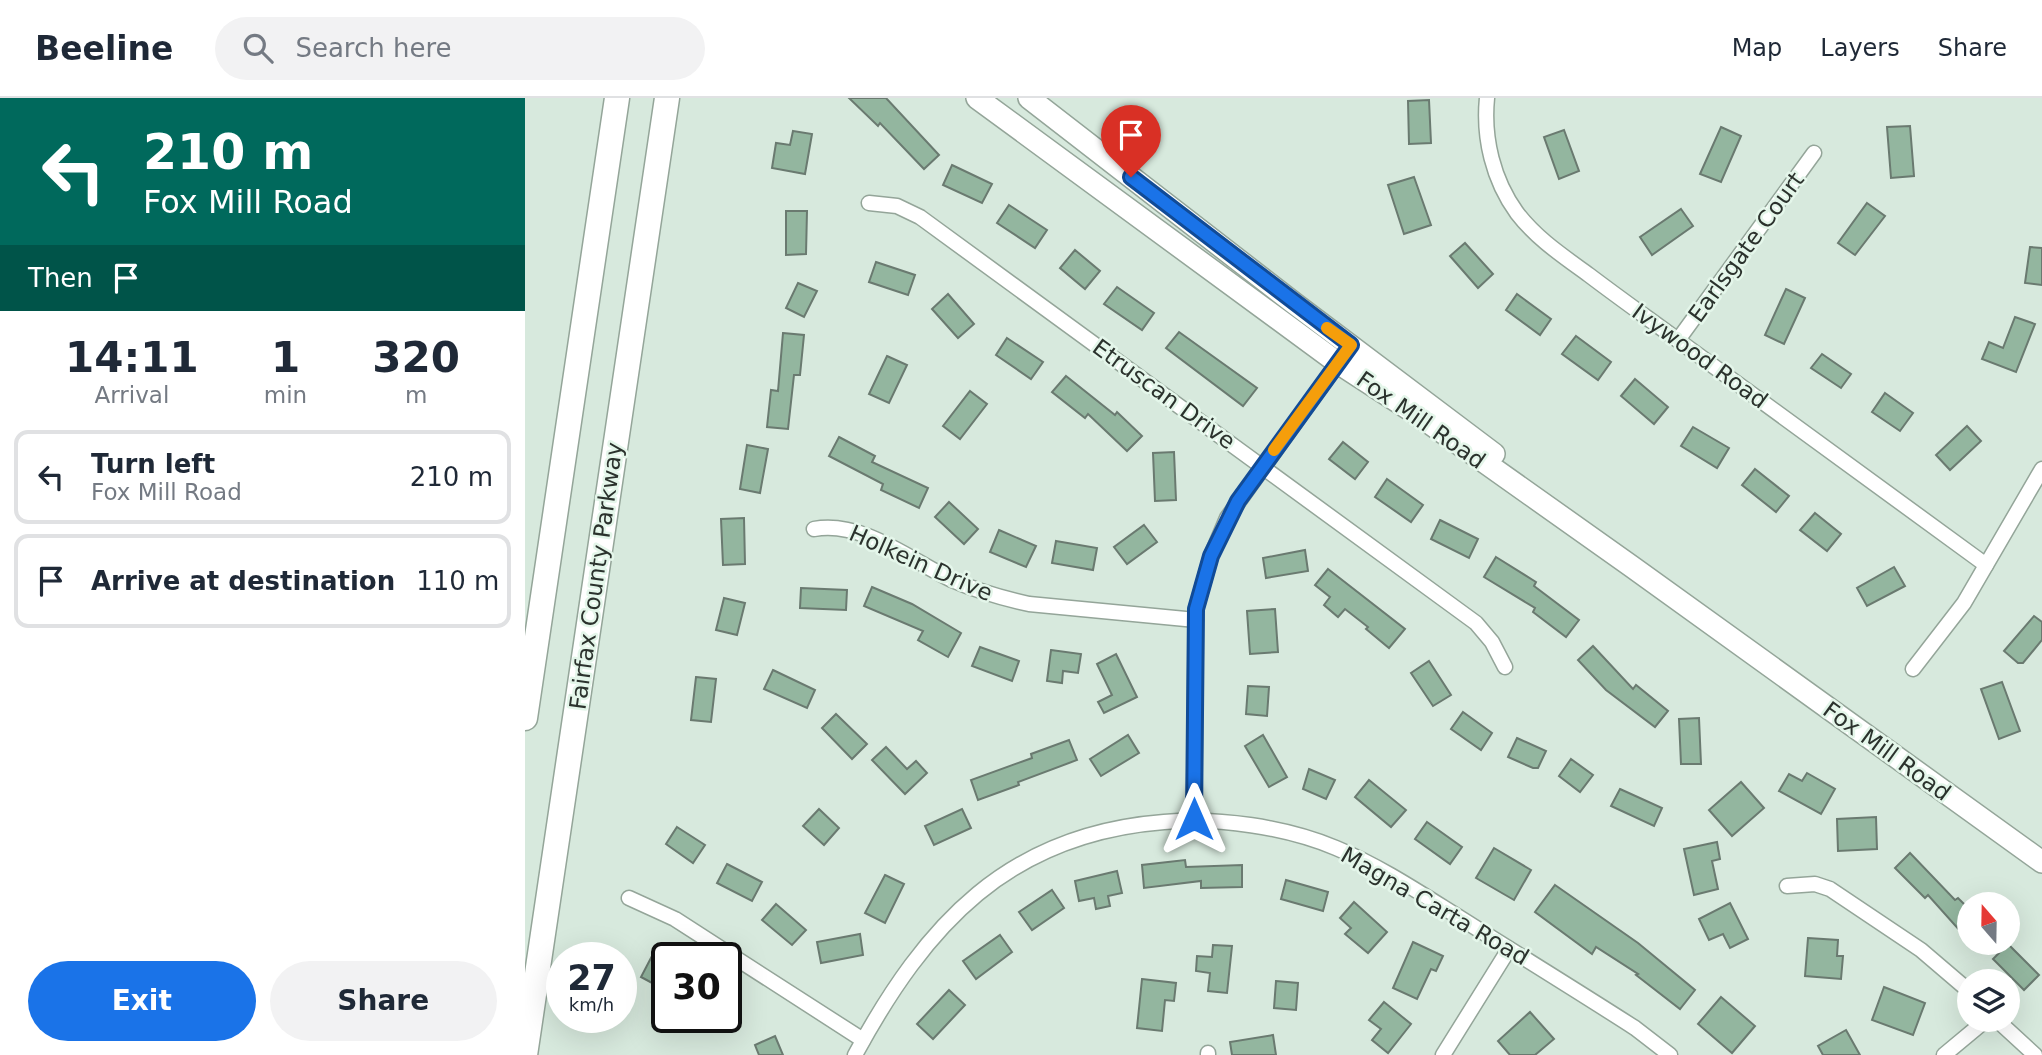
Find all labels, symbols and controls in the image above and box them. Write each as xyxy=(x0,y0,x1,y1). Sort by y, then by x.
search box xyxy=(215,17,705,80)
text: Beeline xyxy=(35,29,173,68)
icon: search xyxy=(239,29,277,67)
text: Search here xyxy=(295,33,452,63)
text: Map xyxy=(1732,34,1782,62)
text: Layers xyxy=(1820,34,1900,62)
text: Share xyxy=(1938,34,2007,62)
pin xyxy=(1101,105,1161,177)
icon: arrive xyxy=(1112,116,1150,154)
text: 210 m xyxy=(143,124,313,181)
icon: left xyxy=(28,126,119,217)
street label: Earlsgate Court xyxy=(1683,167,1809,327)
text: Fox Mill Road xyxy=(143,183,353,221)
icon: arrive xyxy=(107,259,145,297)
text: Then xyxy=(28,263,93,293)
street label: Ivywood Road xyxy=(1627,298,1773,414)
text: 14:11 xyxy=(65,333,199,382)
text: 1 xyxy=(271,333,300,382)
text: 320 xyxy=(372,333,460,382)
street label: Etruscan Drive xyxy=(1088,334,1240,454)
street label: Fox Mill Road xyxy=(1352,366,1490,474)
text: Arrival xyxy=(95,382,169,408)
text: min xyxy=(264,382,307,408)
text: m xyxy=(405,382,427,408)
street label: Fairfax County Parkway xyxy=(564,441,628,711)
text: Turn left xyxy=(91,449,215,479)
icon: left xyxy=(32,458,70,496)
text: 210 m xyxy=(410,462,493,492)
text: Fox Mill Road xyxy=(91,479,242,505)
street label: Holkein Drive xyxy=(845,520,997,606)
icon: arrive xyxy=(32,562,70,600)
text: Arrive at destination xyxy=(91,566,395,596)
text: 110 m xyxy=(416,566,499,596)
street label: Fox Mill Road xyxy=(1818,696,1956,806)
position arrow xyxy=(1157,782,1231,856)
street label: Magna Carta Road xyxy=(1337,842,1533,970)
north arrow xyxy=(1957,892,2019,956)
map controls xyxy=(1957,892,2020,1032)
speed limit sign: 30 xyxy=(651,942,742,1033)
text: 27 xyxy=(567,958,616,998)
button: Exit xyxy=(28,961,256,1041)
button: Share xyxy=(270,961,497,1041)
button: layers xyxy=(1957,969,2020,1032)
text: km/h xyxy=(569,994,614,1015)

